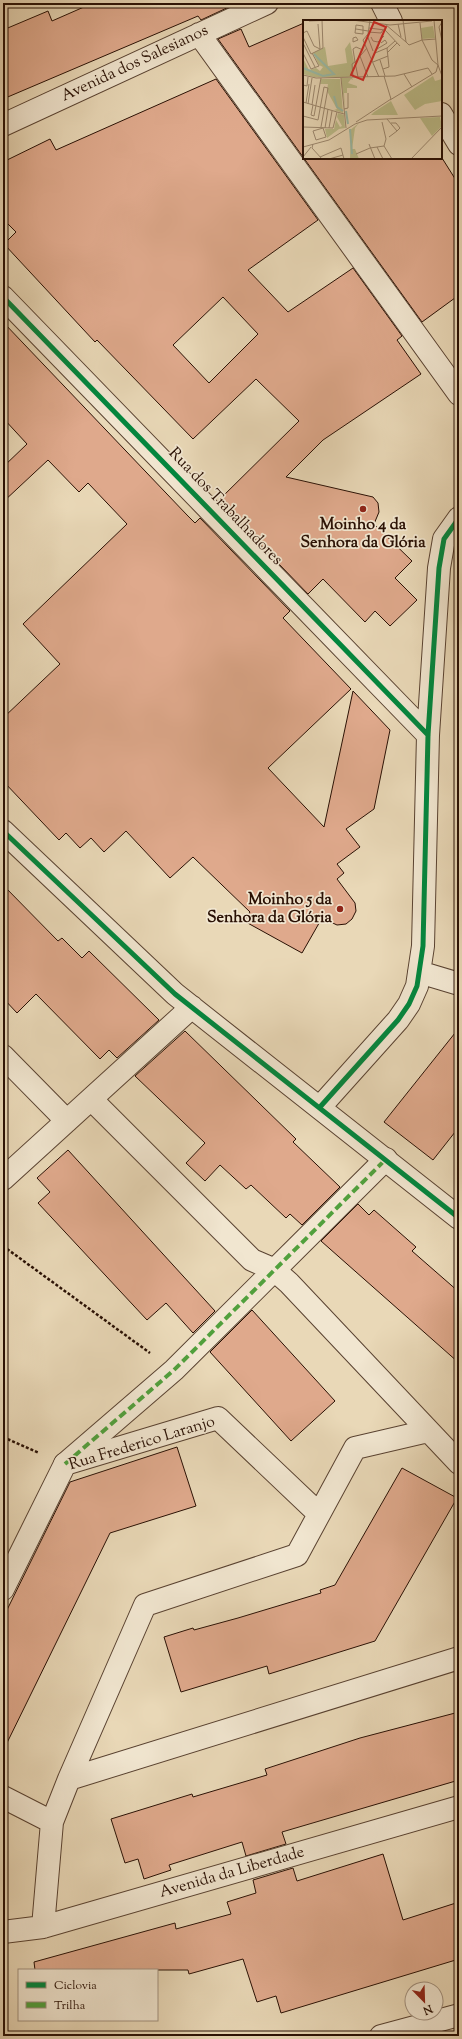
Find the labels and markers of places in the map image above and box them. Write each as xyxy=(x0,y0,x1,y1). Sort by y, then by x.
marker: Moinho 4 da Senhora da Glória xyxy=(358,504,368,514)
place label: Moinho 4 da Senhora da Glória xyxy=(300,514,426,555)
place label: Moinho 5 da Senhora da Glória xyxy=(207,889,333,930)
marker: Moinho 5 da Senhora da Glória xyxy=(335,904,345,914)

